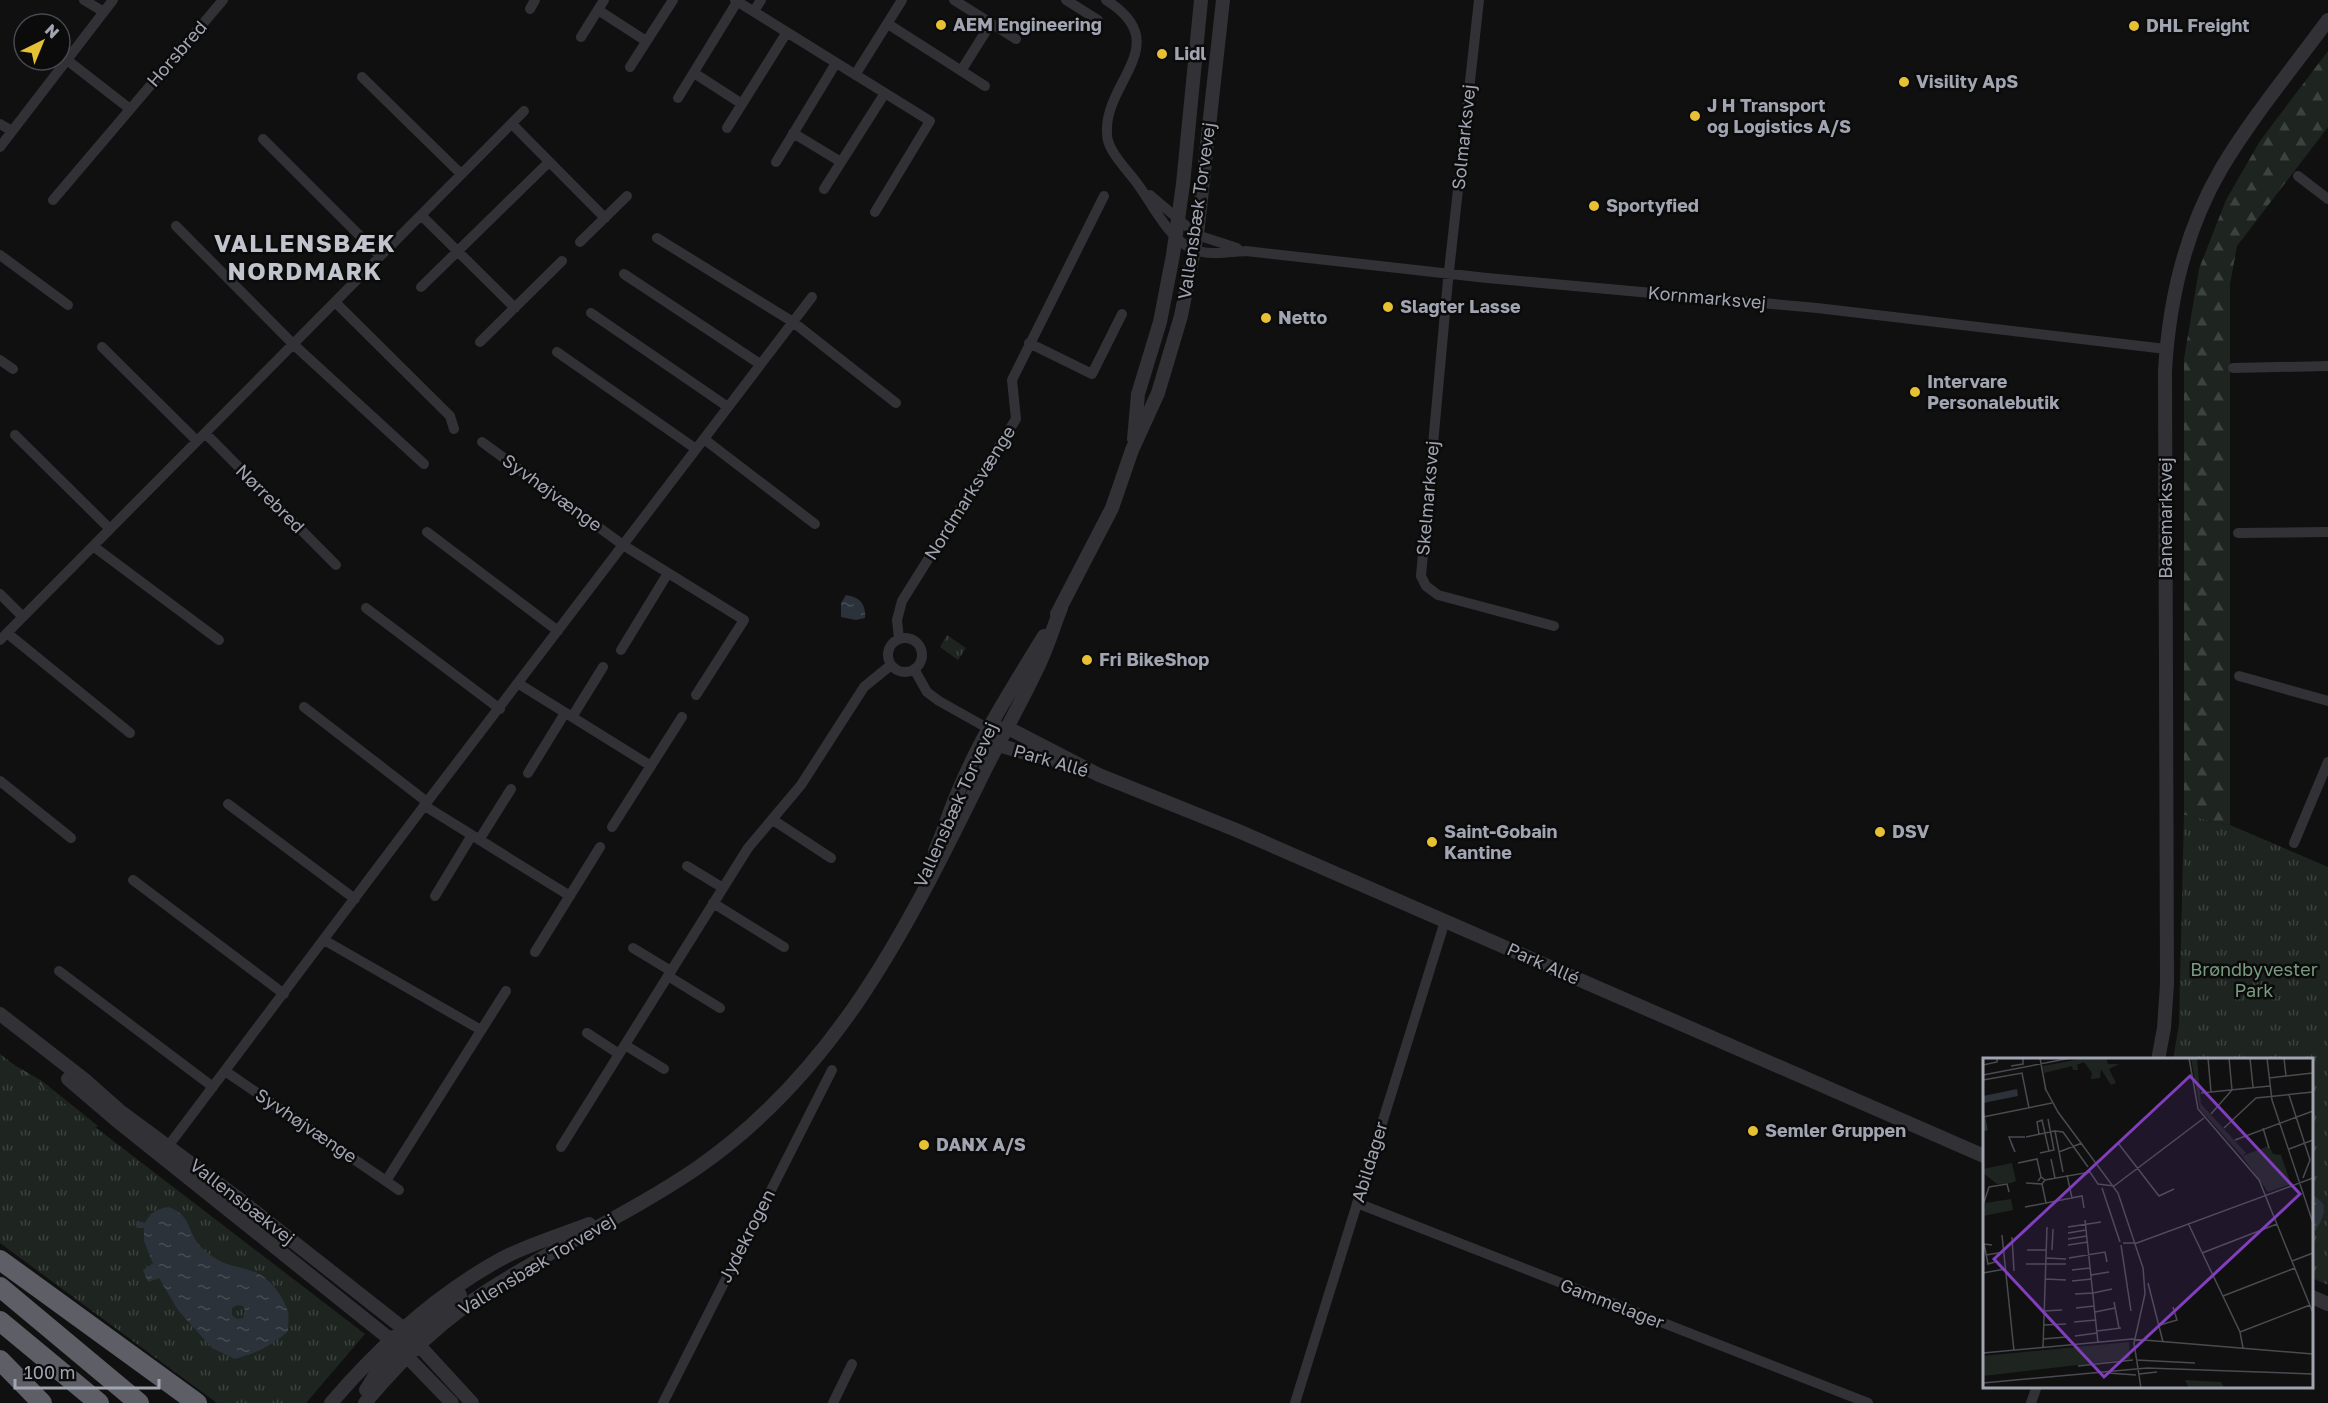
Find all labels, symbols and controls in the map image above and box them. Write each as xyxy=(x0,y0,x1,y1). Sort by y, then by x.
north arrow xyxy=(12,12,72,72)
place label: AEM Engineering xyxy=(953,13,1102,35)
place label: DHL Freight xyxy=(2146,14,2249,36)
street label: Horsbred xyxy=(142,16,211,91)
marker: AEM Engineering xyxy=(934,18,948,32)
marker: DHL Freight xyxy=(2127,19,2141,33)
text: N xyxy=(41,20,64,42)
place label: Lidl xyxy=(1174,42,1206,64)
marker: Lidl xyxy=(1155,47,1169,61)
place label: Visility ApS xyxy=(1916,70,2018,92)
marker: Visility ApS xyxy=(1897,75,1911,89)
street label: Solmarksvej xyxy=(1447,83,1479,191)
place label: J H Transport og Logistics A/S xyxy=(1707,94,1851,137)
marker: J H Transport og Logistics A/S xyxy=(1688,109,1702,123)
street label: Vallensbæk Torvevej xyxy=(1173,121,1219,301)
place label: Sportyfied xyxy=(1606,194,1699,216)
marker: Sportyfied xyxy=(1587,199,1601,213)
district label: VALLENSBÆK NORDMARK xyxy=(214,228,396,285)
street label: Kornmarksvej xyxy=(1647,281,1767,313)
place label: Slagter Lasse xyxy=(1400,295,1521,317)
marker: Slagter Lasse xyxy=(1381,300,1395,314)
place label: Netto xyxy=(1278,306,1327,328)
marker: Netto xyxy=(1259,311,1273,325)
place label: Intervare Personalebutik xyxy=(1927,370,2060,413)
marker: Intervare Personalebutik xyxy=(1908,385,1922,399)
street label: Nordmarksvænge xyxy=(919,421,1019,564)
street label: Skelmarksvej xyxy=(1411,440,1443,556)
street label: Syvhøjvænge xyxy=(499,449,607,536)
street label: Banemarksvej xyxy=(2154,457,2176,579)
street label: Nørrebred xyxy=(232,459,310,537)
place label: Fri BikeShop xyxy=(1099,648,1209,670)
marker: Fri BikeShop xyxy=(1080,653,1094,667)
street label: Vallensbæk Torvevej xyxy=(909,718,1001,891)
street label: Park Allé xyxy=(1011,739,1091,781)
place label: Saint-Gobain Kantine xyxy=(1444,820,1558,863)
place label: DSV xyxy=(1892,820,1930,842)
marker: DSV xyxy=(1873,825,1887,839)
marker: Saint-Gobain Kantine xyxy=(1425,835,1439,849)
street label: Park Allé xyxy=(1504,937,1583,989)
park label: Brøndbyvester Park xyxy=(2190,958,2318,1001)
inset map xyxy=(1983,1058,2313,1388)
street label: Syvhøjvænge xyxy=(252,1083,361,1167)
street label: Abildager xyxy=(1346,1119,1392,1205)
place label: Semler Gruppen xyxy=(1765,1119,1906,1141)
marker: Semler Gruppen xyxy=(1746,1124,1760,1138)
place label: DANX A/S xyxy=(936,1133,1026,1155)
marker: DANX A/S xyxy=(917,1138,931,1152)
street label: Vallensbækvej xyxy=(186,1154,299,1249)
street label: Jydekrogen xyxy=(713,1185,779,1286)
street label: Vallensbæk Torvevej xyxy=(454,1209,619,1320)
street label: Gammelager xyxy=(1557,1273,1667,1333)
scale bar xyxy=(15,1352,159,1390)
text: 100 m xyxy=(24,1361,75,1383)

